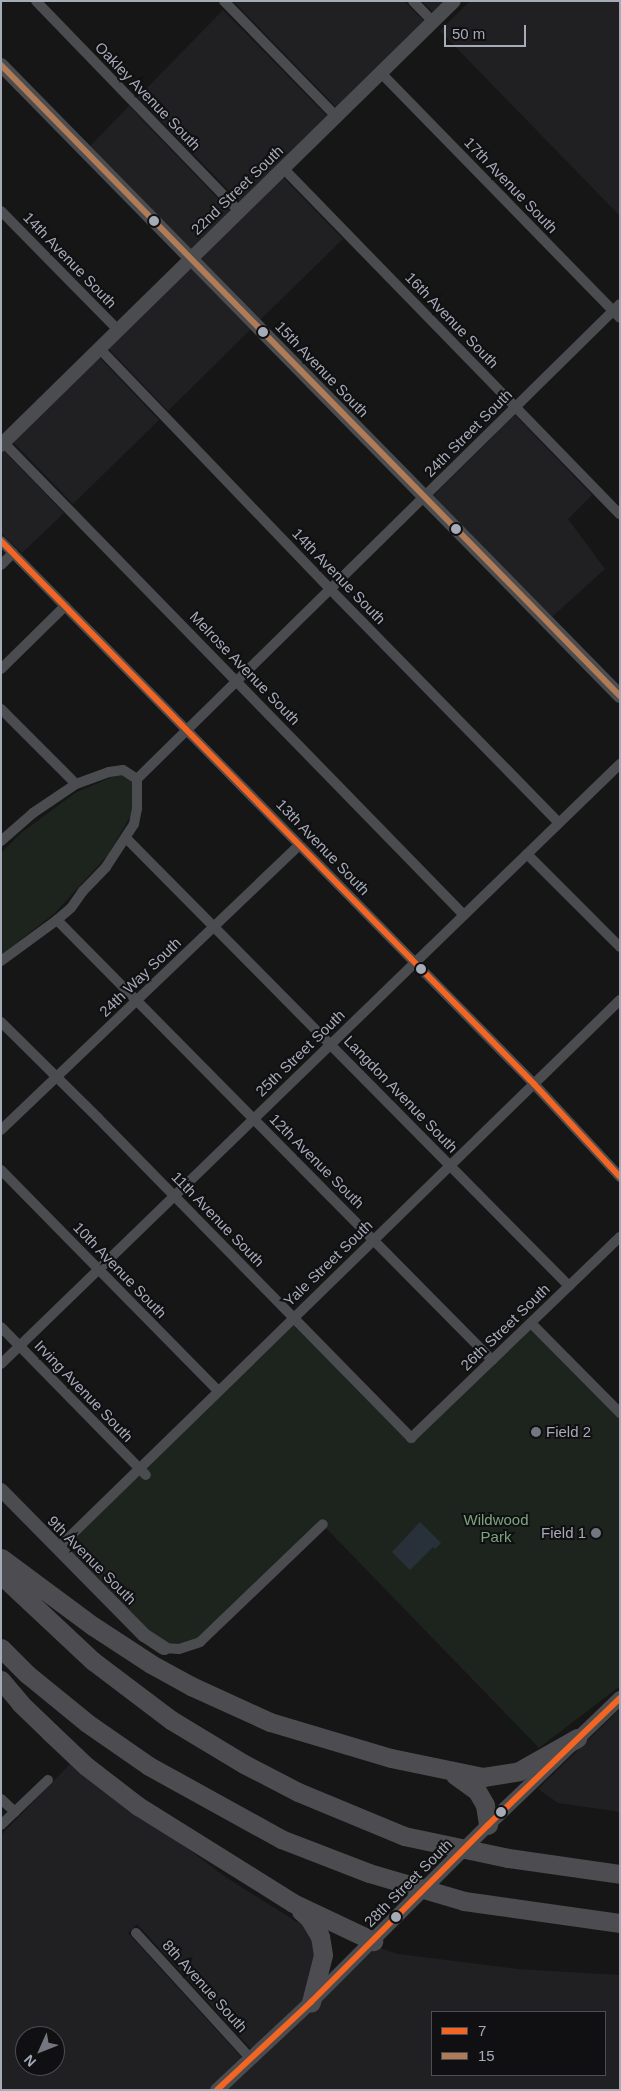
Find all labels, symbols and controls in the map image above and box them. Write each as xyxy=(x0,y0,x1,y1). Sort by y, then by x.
scale bar xyxy=(446,15,528,47)
text: 50 m xyxy=(452,25,485,42)
street label: Oakley Avenue South xyxy=(91,38,205,154)
street label: 17th Avenue South xyxy=(460,133,562,237)
street label: 22nd Street South xyxy=(187,142,287,238)
street label: 14th Avenue South xyxy=(19,208,121,312)
unlabelled marker xyxy=(149,216,159,226)
street label: 16th Avenue South xyxy=(401,268,503,372)
street label: 15th Avenue South xyxy=(271,317,373,421)
unlabelled marker xyxy=(258,327,268,337)
street label: 24th Street South xyxy=(420,385,516,481)
street label: 14th Avenue South xyxy=(288,524,390,628)
unlabelled marker xyxy=(451,524,461,534)
street label: Melrose Avenue South xyxy=(186,607,304,729)
street label: 13th Avenue South xyxy=(272,795,374,899)
street label: 24th Way South xyxy=(96,934,184,1020)
unlabelled marker xyxy=(416,964,426,974)
street label: 25th Street South xyxy=(252,1006,348,1100)
street label: Langdon Avenue South xyxy=(340,1031,462,1157)
street label: 12th Avenue South xyxy=(266,1110,368,1212)
street label: 11th Avenue South xyxy=(168,1167,268,1271)
street label: Yale Street South xyxy=(280,1216,376,1310)
street label: 10th Avenue South xyxy=(69,1218,171,1322)
street label: 26th Street South xyxy=(457,1280,553,1374)
street label: Irving Avenue South xyxy=(31,1336,137,1446)
place label: Field 2 xyxy=(546,1423,591,1441)
marker: Field 2 xyxy=(530,1426,542,1438)
park label: Wildwood Park xyxy=(463,1510,529,1545)
street label: 9th Avenue South xyxy=(44,1512,140,1608)
place label: Field 1 xyxy=(541,1524,586,1542)
marker: Field 1 xyxy=(590,1527,602,1539)
unlabelled marker xyxy=(496,1807,506,1817)
street label: 28th Street South xyxy=(360,1835,456,1931)
unlabelled marker xyxy=(391,1912,401,1922)
street label: 8th Avenue South xyxy=(159,1936,251,2036)
legend xyxy=(431,2011,606,2076)
text: 7 xyxy=(478,2022,486,2039)
north arrow xyxy=(15,2026,65,2076)
text: 15 xyxy=(478,2047,495,2064)
text: N xyxy=(21,2052,39,2070)

